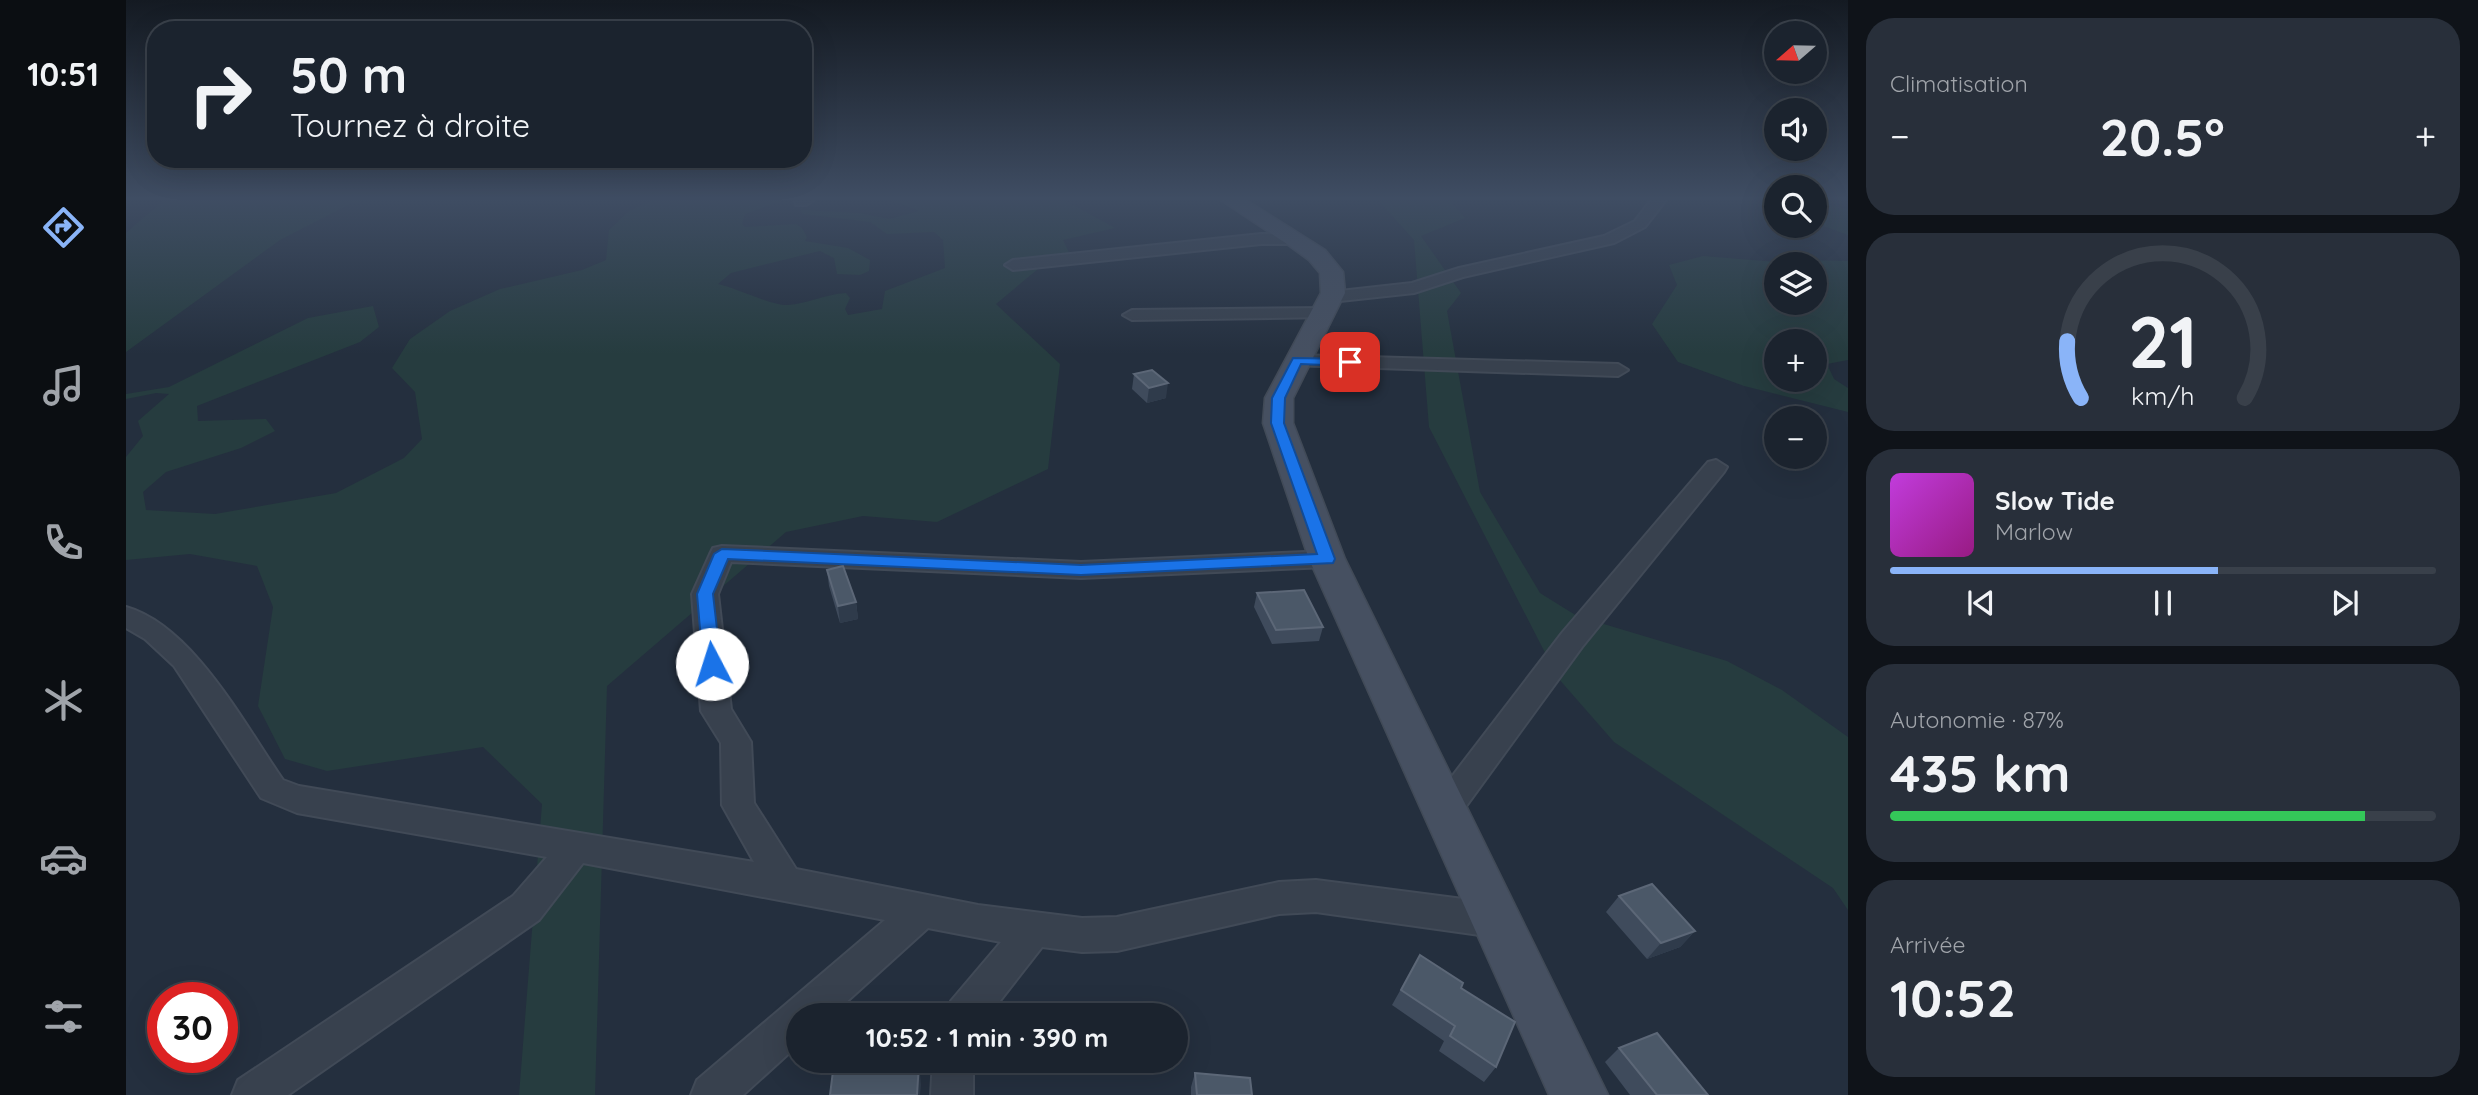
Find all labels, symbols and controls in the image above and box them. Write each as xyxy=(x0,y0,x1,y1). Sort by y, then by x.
north arrow xyxy=(1764,21,1827,84)
map controls xyxy=(1764,21,1827,469)
text: 50 m xyxy=(290,44,407,105)
icon: right xyxy=(175,49,266,140)
text: 10:51 xyxy=(27,54,99,94)
text: Climatisation xyxy=(1890,69,2028,98)
button: sound xyxy=(1764,98,1827,161)
text: 20.5° xyxy=(2100,104,2225,169)
text: Tournez à droite xyxy=(290,105,530,145)
text: − xyxy=(1890,112,1910,160)
text: + xyxy=(2415,112,2436,160)
button: search xyxy=(1764,175,1827,238)
icon: directions xyxy=(39,203,88,252)
button: layers xyxy=(1764,252,1827,315)
text: 21 xyxy=(2128,296,2198,387)
button: + xyxy=(1764,329,1827,392)
pin xyxy=(1320,332,1380,392)
icon: arrive xyxy=(1331,343,1369,381)
icon: music xyxy=(39,361,88,410)
text: km/h xyxy=(2131,380,2195,411)
button: − xyxy=(1764,406,1827,469)
text: Slow Tide xyxy=(1995,484,2115,517)
text: Marlow xyxy=(1995,517,2073,546)
icon: phone xyxy=(39,518,88,567)
icon: previous xyxy=(1962,584,2000,622)
icon: pause xyxy=(2144,584,2182,622)
icon: next xyxy=(2326,584,2364,622)
position arrow xyxy=(675,627,749,701)
icon: climate xyxy=(39,676,88,725)
text: Autonomie · 87% xyxy=(1890,705,2064,734)
text: 435 km xyxy=(1890,740,2071,805)
icon: car xyxy=(39,834,88,883)
text: Arrivée xyxy=(1890,930,1966,959)
text: 10:52 xyxy=(1890,965,2016,1030)
speed limit sign: 30 xyxy=(147,982,238,1073)
icon: filters xyxy=(39,992,88,1041)
text: 10:52 · 1 min · 390 m xyxy=(866,1021,1108,1054)

